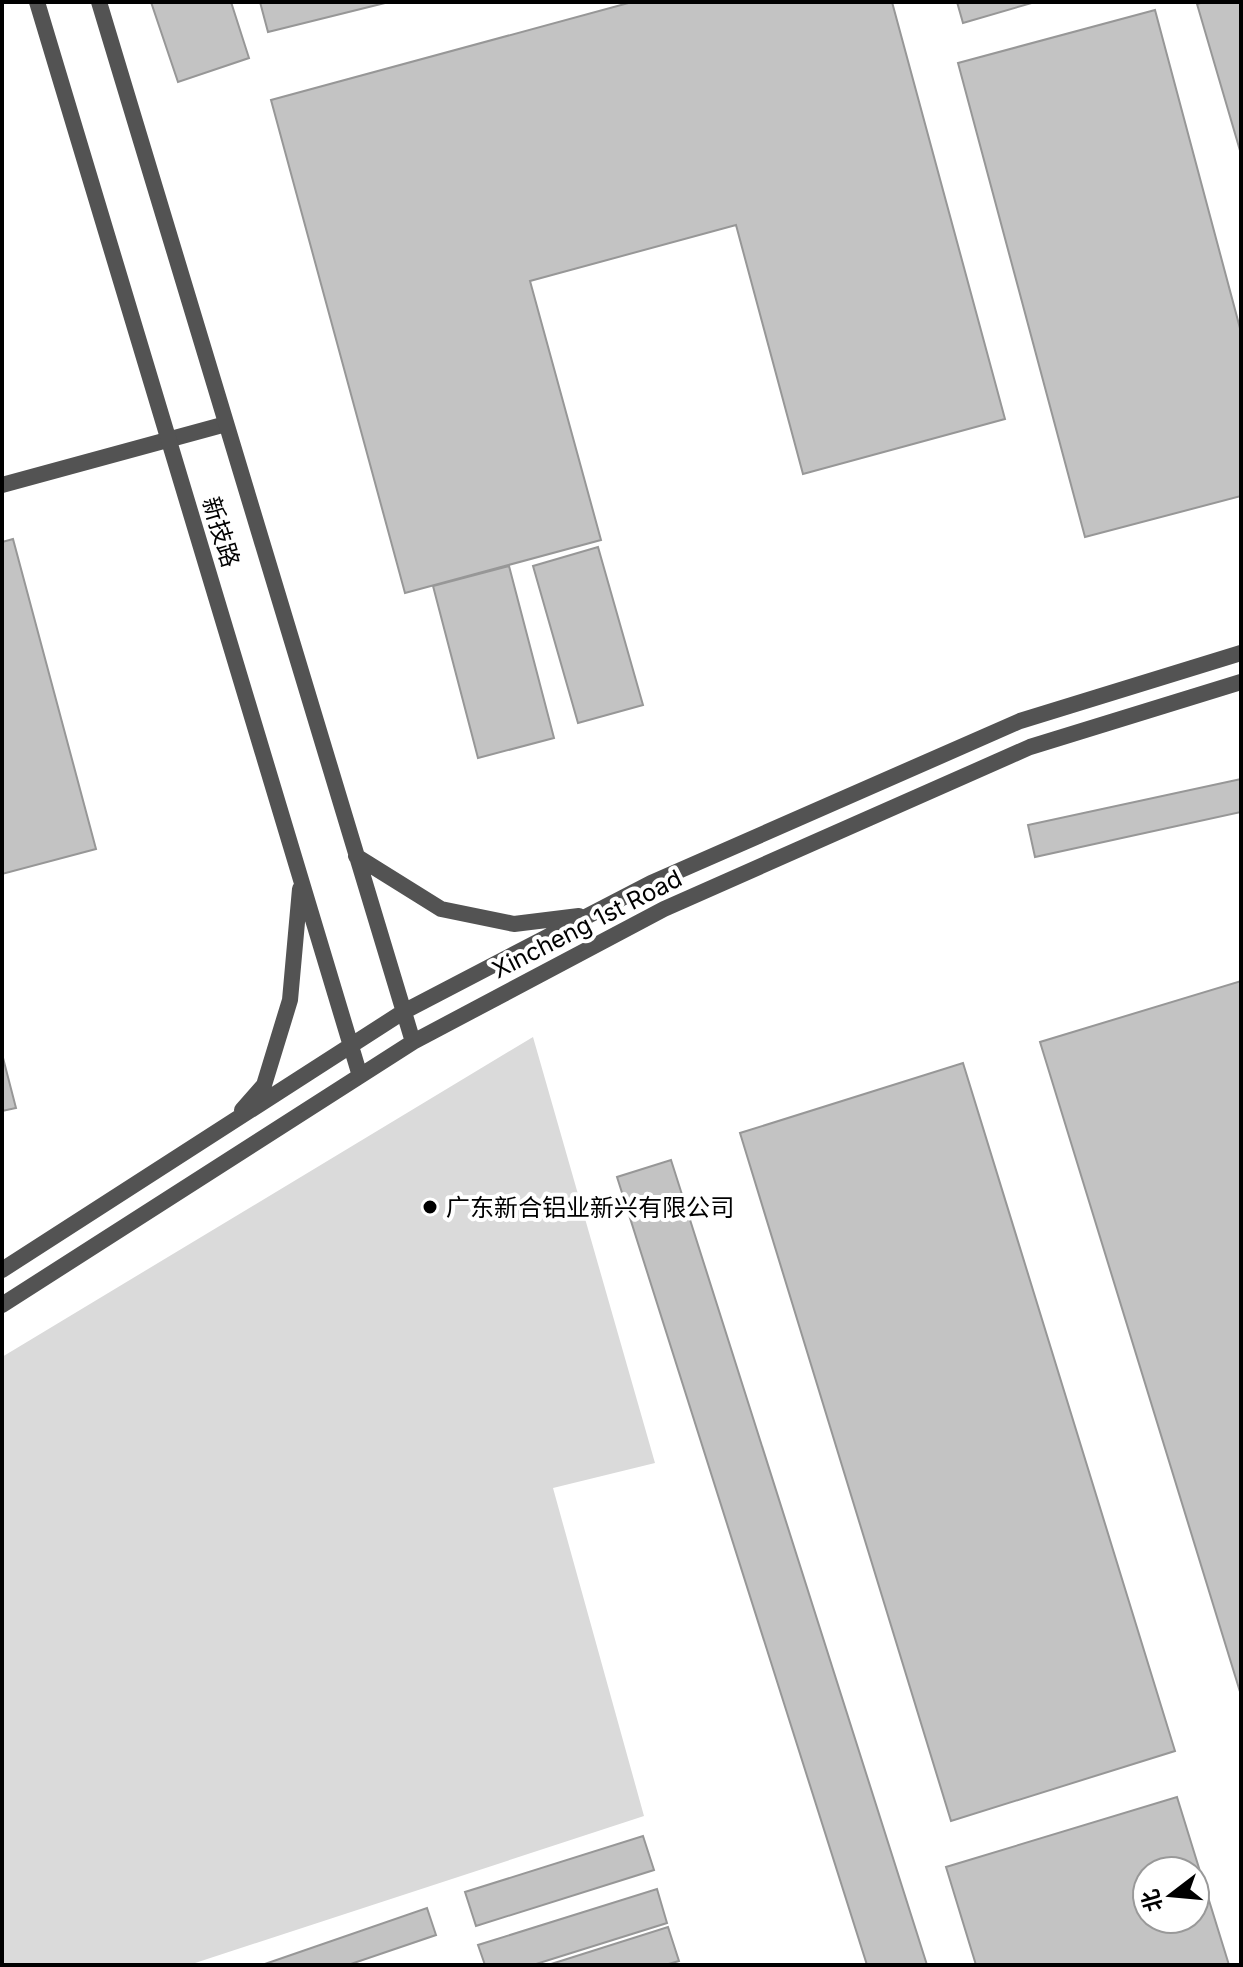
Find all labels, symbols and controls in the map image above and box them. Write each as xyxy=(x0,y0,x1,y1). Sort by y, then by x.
street label: 新技路 xyxy=(197,493,245,571)
street label: Xincheng 1st Road xyxy=(487,864,687,984)
place label: 广东新合铝业新兴有限公司 xyxy=(446,1193,734,1222)
marker: 广东新合铝业新兴有限公司 xyxy=(421,1198,439,1216)
north arrow xyxy=(1131,1855,1211,1935)
text: 北 xyxy=(1136,1886,1167,1915)

